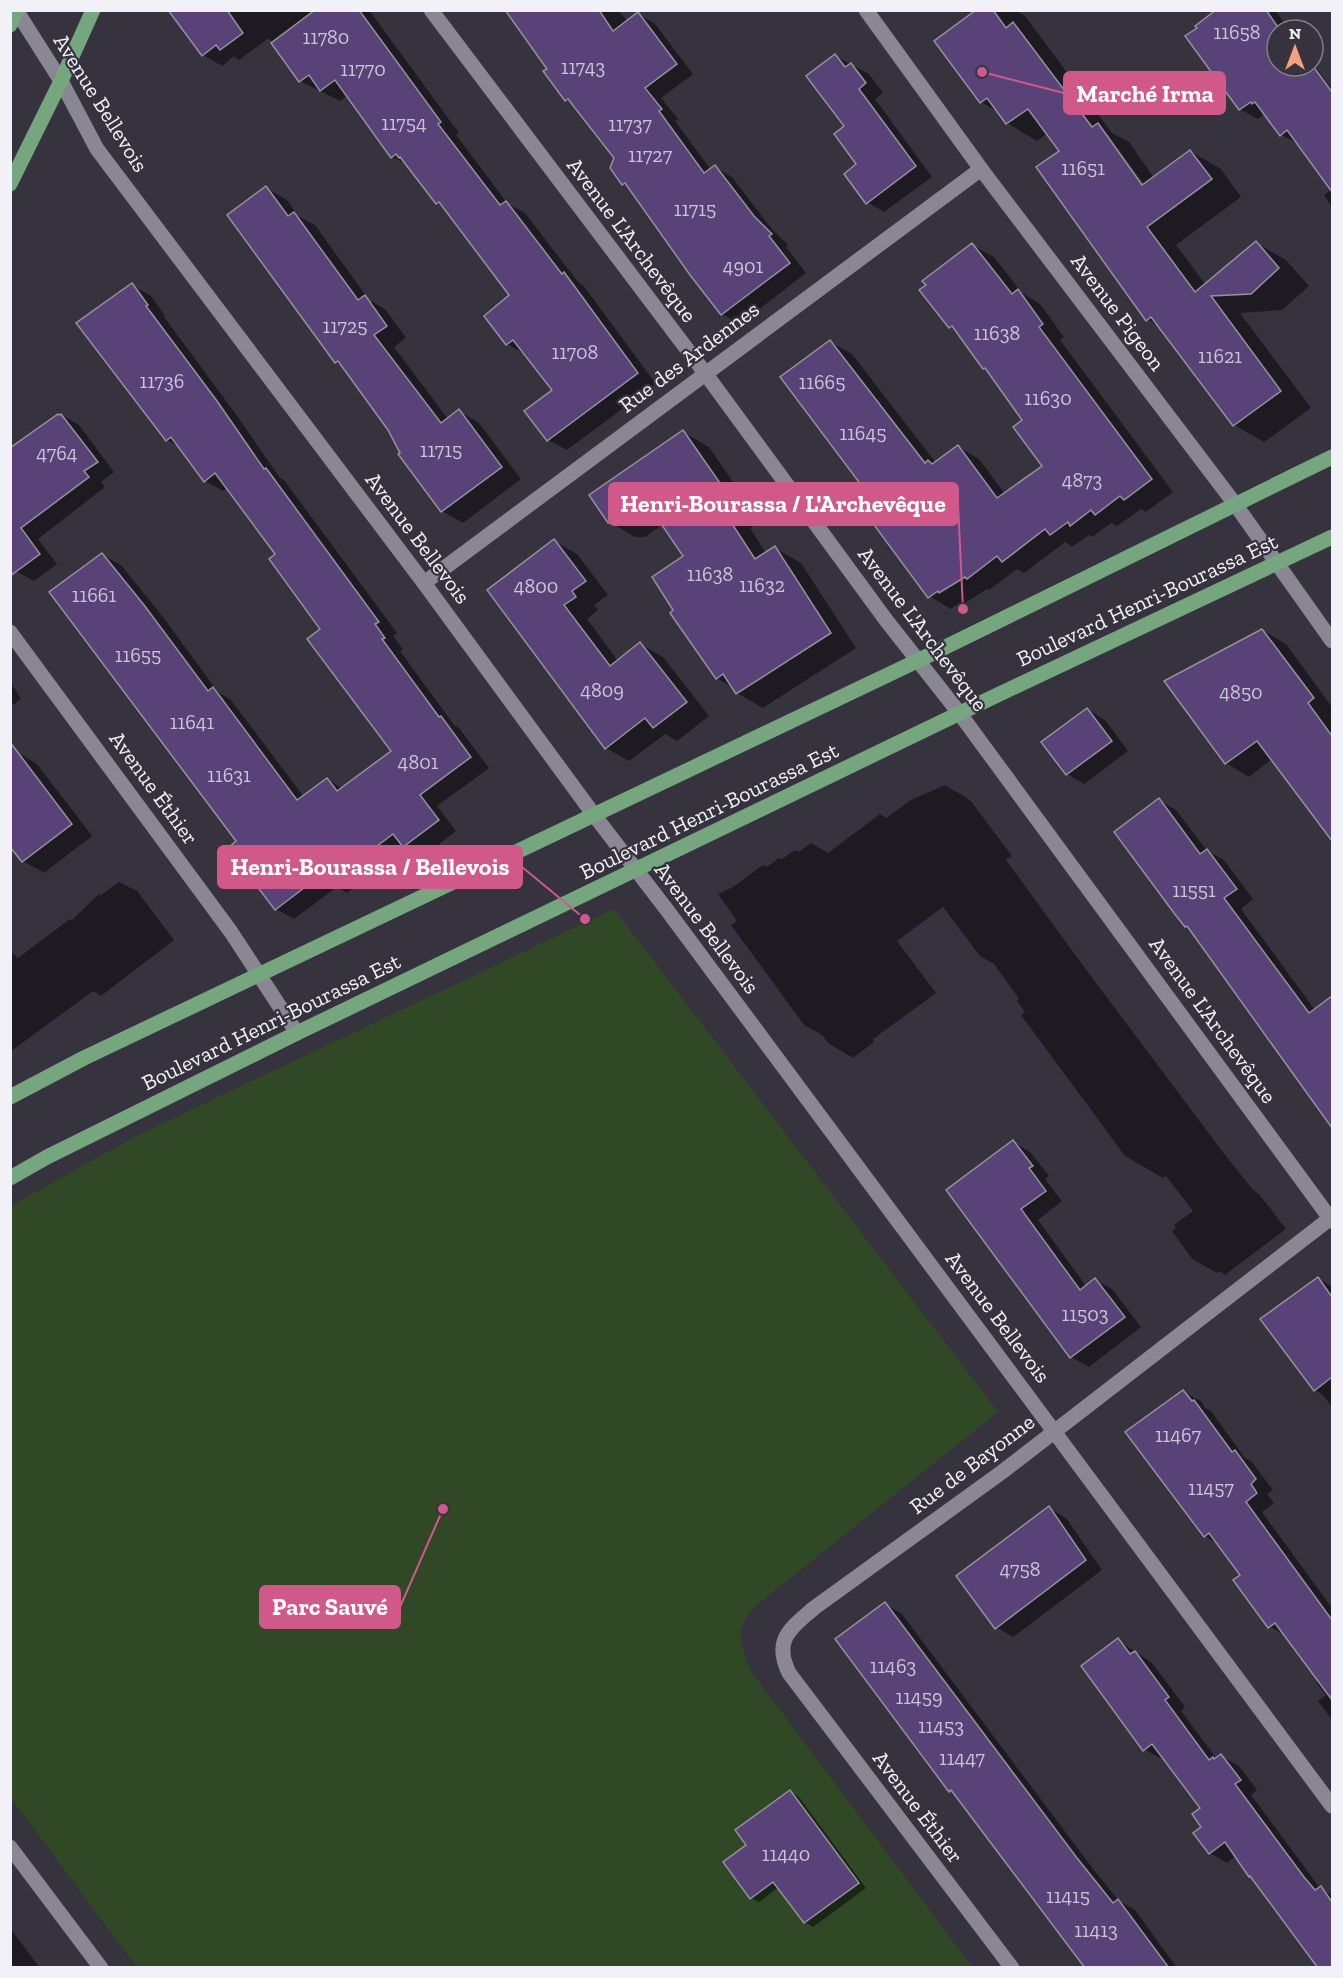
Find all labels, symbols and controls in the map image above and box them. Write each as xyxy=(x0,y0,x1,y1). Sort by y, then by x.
north arrow xyxy=(1265,18,1325,78)
house number: 11658 xyxy=(1213,20,1261,44)
text: N xyxy=(1289,24,1301,43)
house number: 11780 xyxy=(303,25,349,49)
street label: Avenue Bellevois xyxy=(48,29,154,177)
house number: 11743 xyxy=(561,55,605,79)
house number: 11770 xyxy=(340,57,386,81)
callout: Marché Irma xyxy=(1064,72,1225,114)
text: Marché Irma xyxy=(1076,79,1214,108)
house number: 11754 xyxy=(381,111,427,135)
house number: 11737 xyxy=(608,112,652,136)
house number: 11727 xyxy=(628,143,673,167)
street label: Avenue L'Archevêque xyxy=(561,152,703,328)
house number: 11651 xyxy=(1061,156,1105,180)
house number: 11715 xyxy=(674,197,716,221)
street label: Avenue Pigeon xyxy=(1065,248,1171,376)
house number: 4901 xyxy=(723,254,764,278)
street label: Rue des Ardennes xyxy=(613,295,765,419)
house number: 11725 xyxy=(322,314,368,338)
house number: 11638 xyxy=(974,321,1020,345)
house number: 11708 xyxy=(552,340,598,364)
house number: 11621 xyxy=(1198,344,1242,368)
house number: 11736 xyxy=(140,369,184,393)
house number: 11665 xyxy=(799,370,845,394)
house number: 11630 xyxy=(1024,386,1072,410)
house number: 11645 xyxy=(839,421,887,445)
house number: 11715 xyxy=(420,438,462,462)
house number: 4764 xyxy=(36,441,78,465)
street label: Avenue Bellevois xyxy=(360,467,476,609)
house number: 4873 xyxy=(1062,468,1102,492)
callout: Henri-Bourassa / L'Archevêque xyxy=(609,483,958,525)
text: Henri-Bourassa / L'Archevêque xyxy=(620,489,946,518)
street label: Boulevard Henri-Bourassa Est xyxy=(1012,527,1282,672)
street label: Avenue L'Archevêque xyxy=(852,541,994,717)
house number: 11638 xyxy=(687,562,733,586)
house number: 11632 xyxy=(739,573,785,597)
house number: 4800 xyxy=(514,574,558,598)
house number: 11661 xyxy=(72,583,116,607)
house number: 11655 xyxy=(115,643,161,667)
house number: 4809 xyxy=(580,678,624,702)
house number: 4850 xyxy=(1219,680,1263,704)
house number: 11641 xyxy=(170,710,215,734)
street label: Avenue Éthier xyxy=(104,726,204,850)
street label: Boulevard Henri-Bourassa Est xyxy=(575,736,844,885)
house number: 4801 xyxy=(398,750,439,774)
house number: 11631 xyxy=(207,763,251,787)
callout: Henri-Bourassa / Bellevois xyxy=(218,846,522,888)
text: Henri-Bourassa / Bellevois xyxy=(230,852,510,881)
street label: Avenue Bellevois xyxy=(649,857,765,999)
house number: 11551 xyxy=(1172,878,1216,902)
street label: Avenue L'Archevêque xyxy=(1144,931,1282,1109)
street label: Boulevard Henri-Bourassa Est xyxy=(137,947,406,1096)
street label: Avenue Bellevois xyxy=(940,1246,1056,1388)
house number: 11503 xyxy=(1062,1302,1108,1326)
street label: Rue de Bayonne xyxy=(904,1408,1040,1520)
house number: 11467 xyxy=(1155,1423,1202,1447)
house number: 11457 xyxy=(1188,1476,1234,1500)
house number: 4758 xyxy=(1000,1557,1040,1581)
callout: Parc Sauvé xyxy=(260,1586,400,1628)
text: Parc Sauvé xyxy=(272,1592,388,1621)
house number: 11463 xyxy=(870,1654,916,1678)
house number: 11459 xyxy=(895,1685,943,1709)
house number: 11453 xyxy=(918,1714,964,1738)
street label: Avenue Éthier xyxy=(867,1745,969,1869)
house number: 11447 xyxy=(939,1746,986,1770)
house number: 11440 xyxy=(762,1842,810,1866)
house number: 11415 xyxy=(1046,1884,1090,1908)
house number: 11413 xyxy=(1074,1918,1118,1942)

